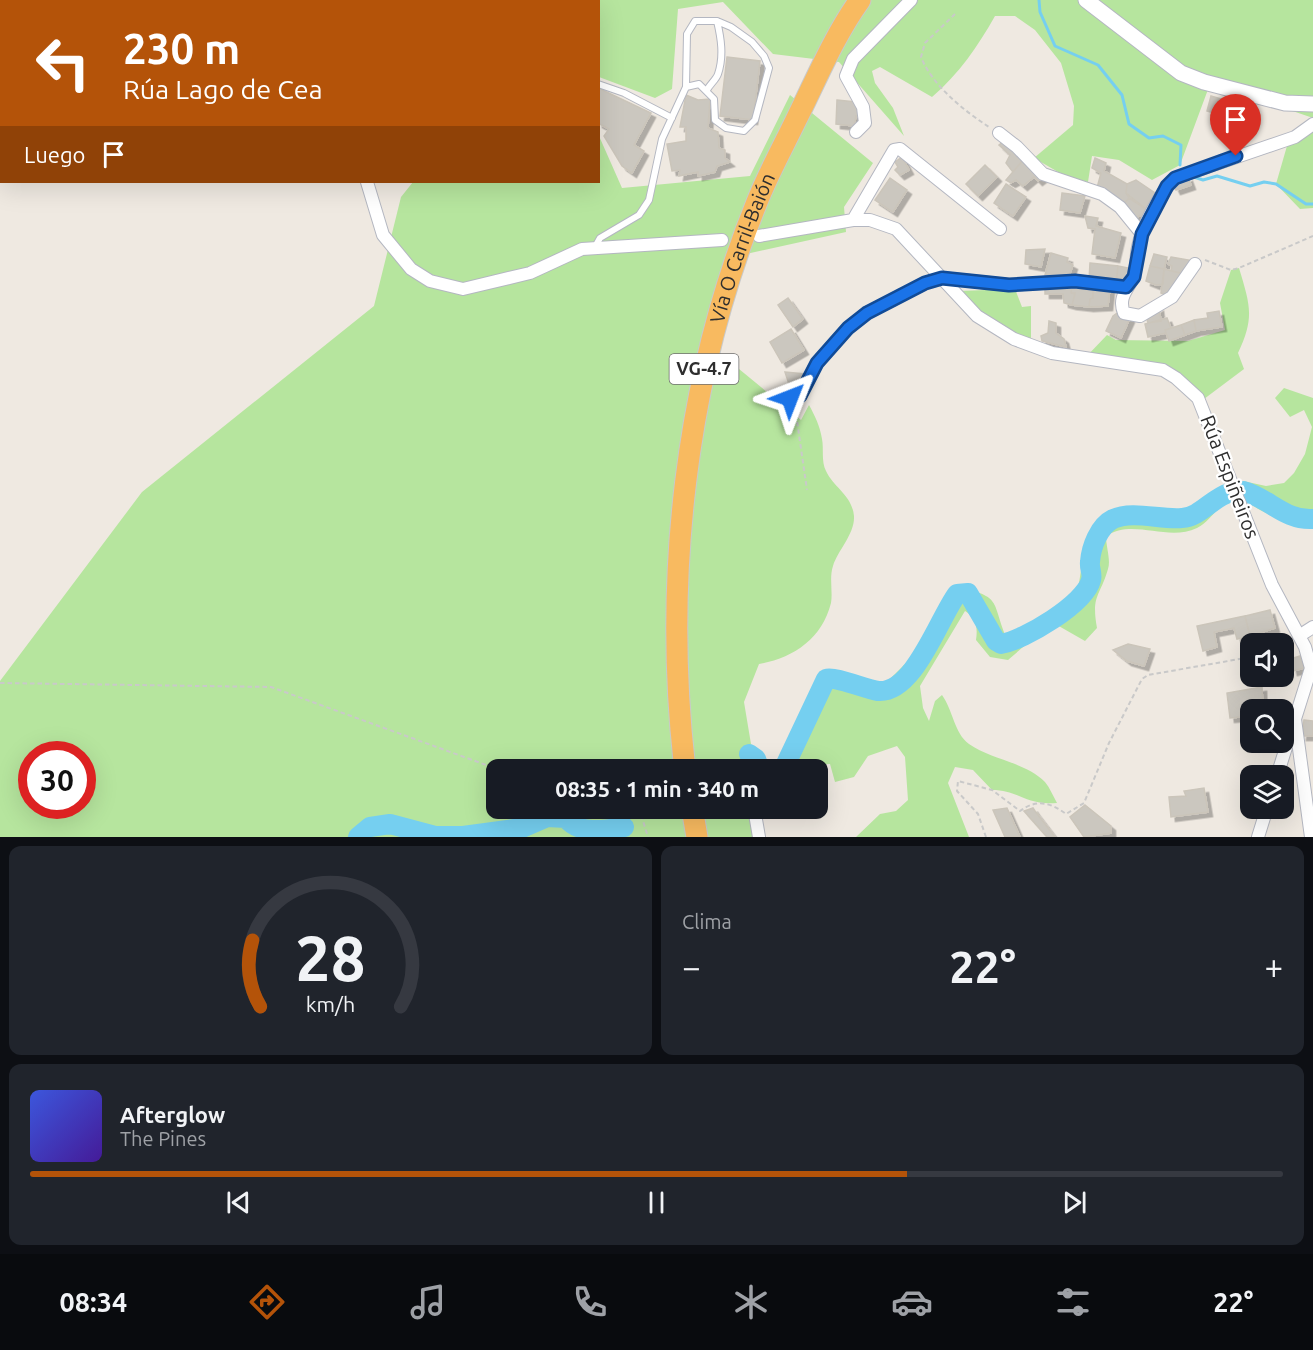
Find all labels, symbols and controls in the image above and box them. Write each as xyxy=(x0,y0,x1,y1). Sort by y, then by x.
icon: left xyxy=(24,24,102,102)
text: 230 m xyxy=(123,25,240,72)
text: Rúa Lago de Cea xyxy=(123,74,323,104)
pin xyxy=(1210,94,1261,156)
icon: arrive xyxy=(1219,103,1252,136)
icon: arrive xyxy=(97,138,130,171)
text: Luego xyxy=(24,142,85,167)
street label: Vía O Carril-Baión xyxy=(705,169,779,326)
road number: VG-4.7 xyxy=(670,354,738,384)
position arrow xyxy=(758,366,822,430)
street label: Rúa Espiñeiros xyxy=(1196,412,1265,542)
map controls xyxy=(1240,633,1294,819)
button: sound xyxy=(1240,633,1294,687)
button: search xyxy=(1240,699,1294,753)
speed limit sign: 30 xyxy=(18,741,96,819)
button: layers xyxy=(1240,765,1294,819)
text: 08:35 · 1 min · 340 m xyxy=(555,776,759,801)
text: Clima xyxy=(682,910,732,933)
text: 28 xyxy=(295,923,366,993)
text: 22° xyxy=(949,941,1016,992)
text: − xyxy=(682,948,701,985)
text: + xyxy=(1264,948,1283,985)
text: km/h xyxy=(306,993,355,1017)
text: Afterglow xyxy=(120,1102,225,1127)
text: The Pines xyxy=(120,1127,206,1150)
icon: previous xyxy=(222,1186,255,1219)
icon: pause xyxy=(640,1186,673,1219)
icon: next xyxy=(1058,1186,1091,1219)
icon: directions xyxy=(246,1281,288,1323)
icon: music xyxy=(407,1281,449,1323)
icon: phone xyxy=(569,1281,611,1323)
icon: climate xyxy=(730,1281,772,1323)
icon: car xyxy=(891,1281,933,1323)
icon: filters xyxy=(1052,1281,1094,1323)
text: 08:34 xyxy=(60,1287,127,1317)
text: 22° xyxy=(1213,1287,1253,1317)

